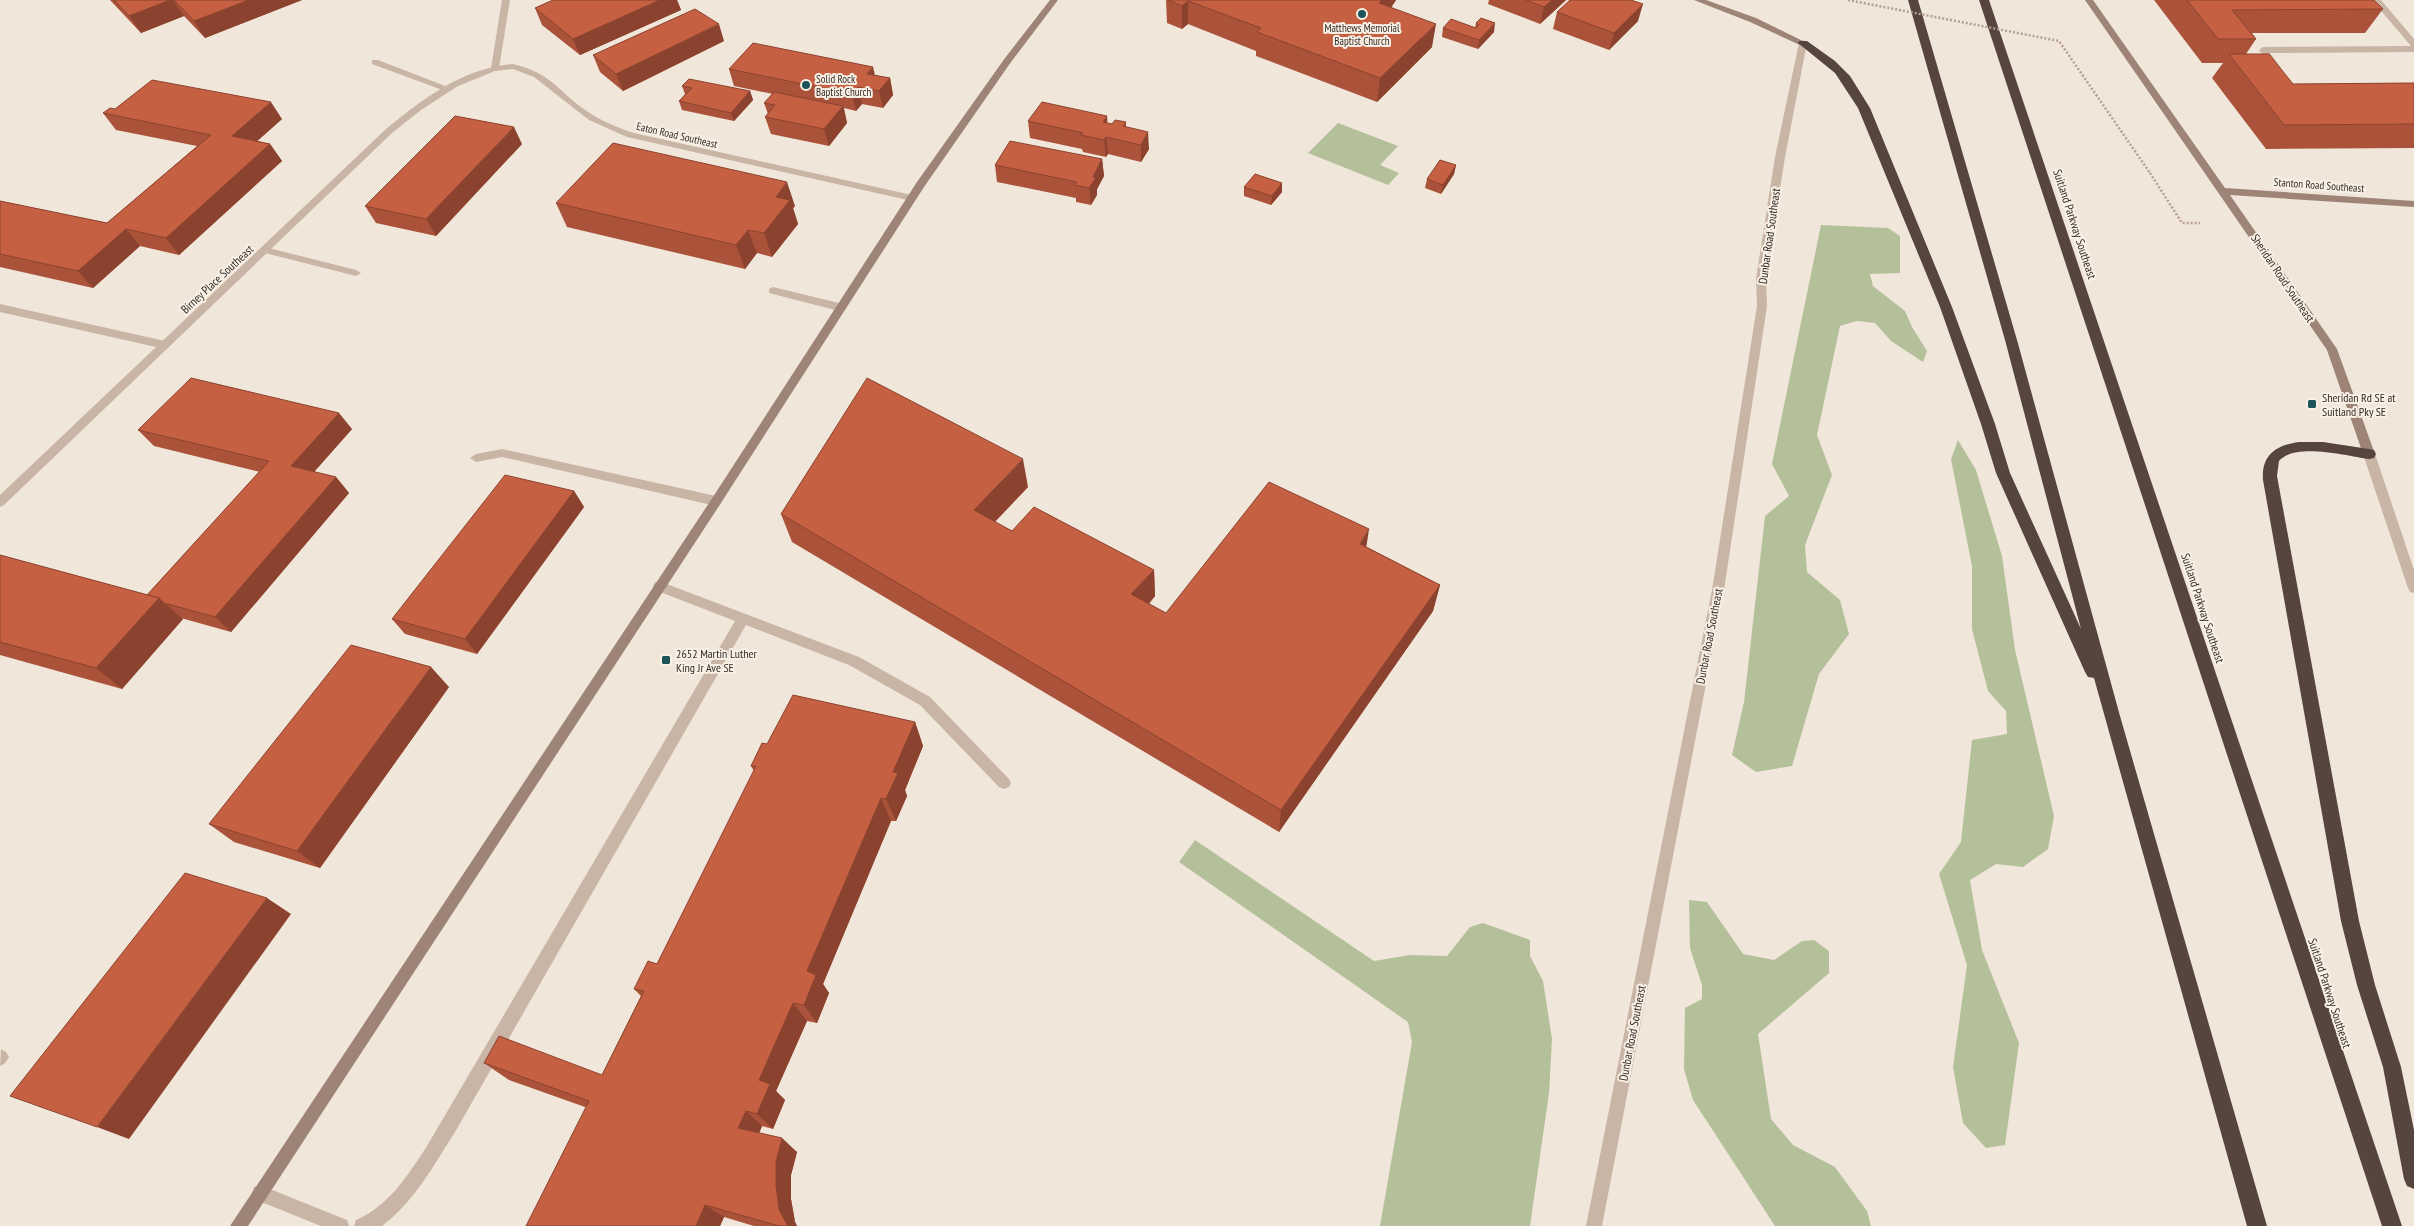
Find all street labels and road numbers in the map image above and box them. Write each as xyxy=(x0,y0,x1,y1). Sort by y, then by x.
street label: Eaton Road Southeast xyxy=(635,119,719,151)
street label: Suitland Parkway Southeast xyxy=(2050,167,2100,281)
street label: Stanton Road Southeast xyxy=(2273,175,2365,195)
street label: Dunbar Road Southeast xyxy=(1755,186,1783,285)
street label: Sheridan Road Southeast xyxy=(2248,231,2318,326)
street label: Birney Place Southeast xyxy=(177,241,257,317)
street label: Suitland Parkway Southeast xyxy=(2178,551,2228,665)
street label: Dunbar Road Southeast xyxy=(1692,586,1726,685)
street label: Suitland Parkway Southeast xyxy=(2305,936,2355,1050)
street label: Dunbar Road Southeast xyxy=(1615,983,1649,1082)

